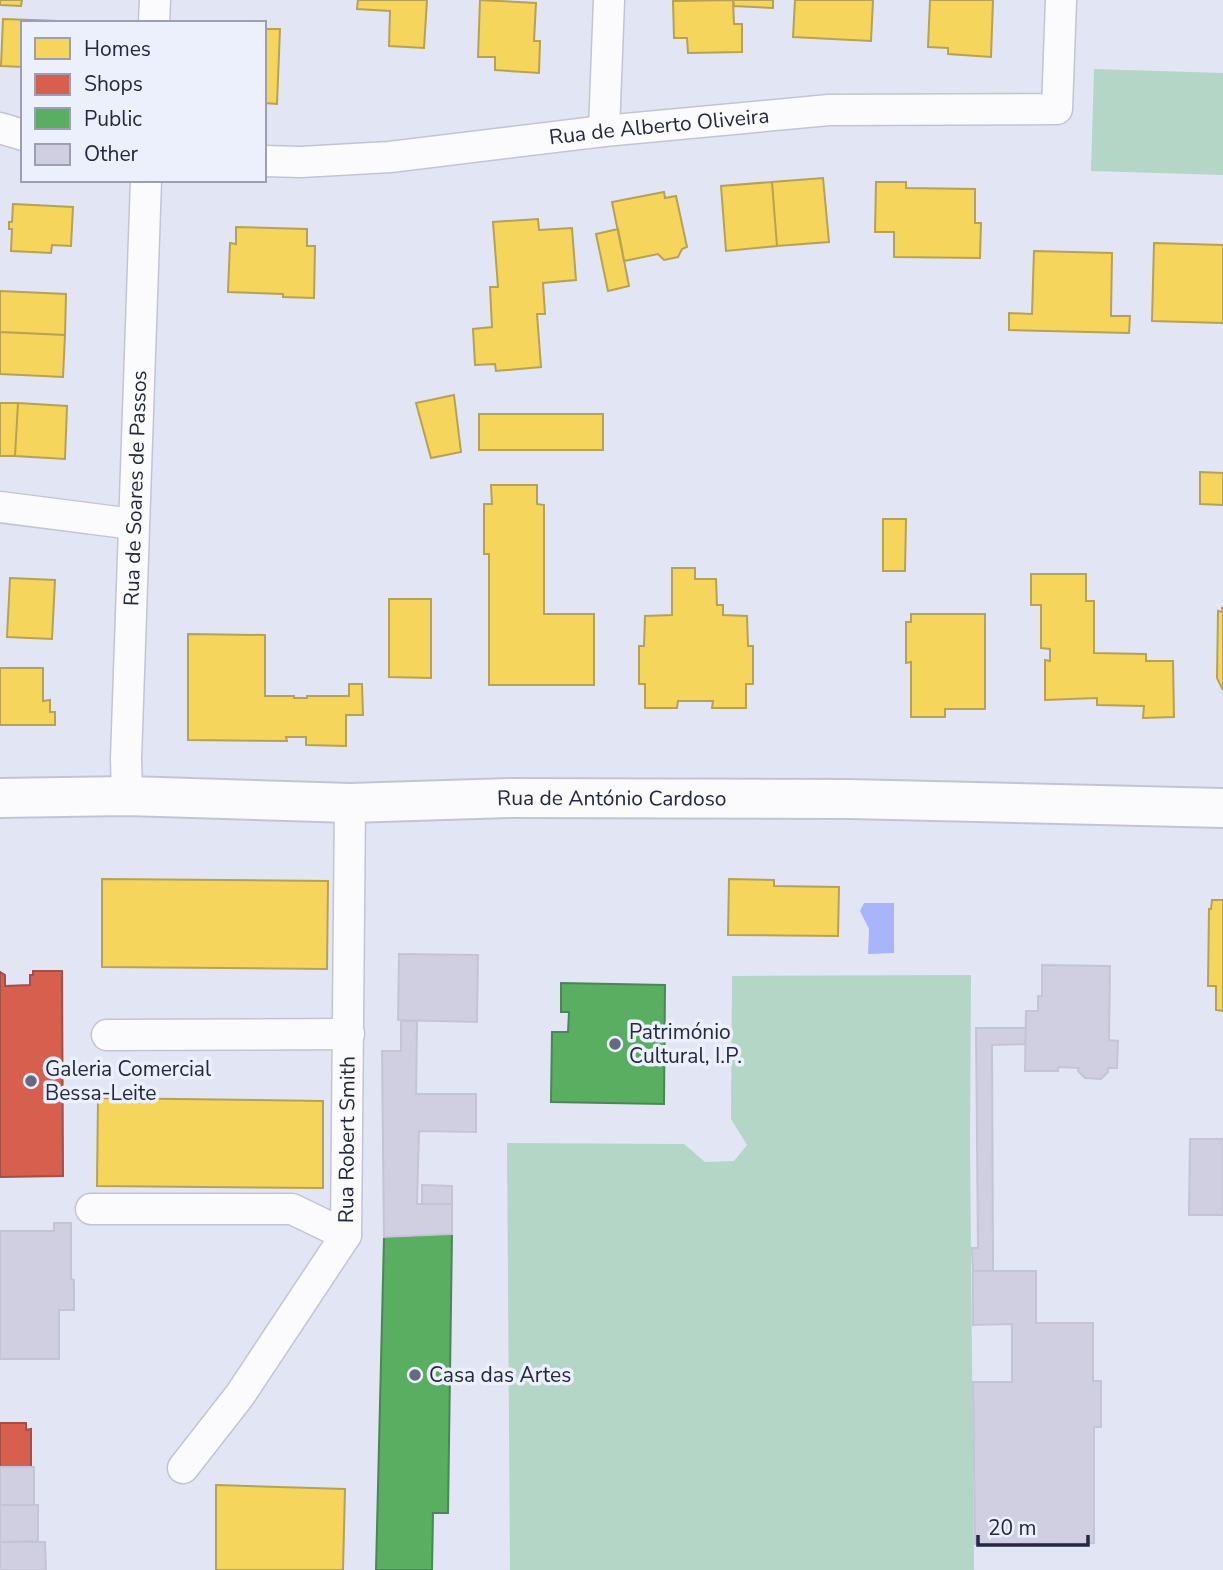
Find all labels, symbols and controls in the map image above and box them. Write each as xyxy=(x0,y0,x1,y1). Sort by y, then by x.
legend xyxy=(21,21,266,182)
text: Homes xyxy=(84,35,151,63)
text: Shops xyxy=(84,70,143,98)
street label: Rua de Alberto Oliveira xyxy=(547,102,770,152)
text: Public xyxy=(84,105,142,133)
text: Other xyxy=(84,140,139,168)
street label: Rua de Soares de Passos xyxy=(117,370,153,607)
street label: Rua de António Cardoso xyxy=(497,784,727,813)
place label: Património Cultural, I.P. xyxy=(629,1018,742,1070)
marker: Património Cultural, I.P. xyxy=(607,1036,623,1052)
place label: Galeria Comercial Bessa-Leite xyxy=(45,1055,212,1107)
street label: Rua Robert Smith xyxy=(332,1056,362,1223)
marker: Galeria Comercial Bessa-Leite xyxy=(23,1073,39,1089)
place label: Casa das Artes xyxy=(429,1361,571,1389)
marker: Casa das Artes xyxy=(407,1367,423,1383)
scale bar xyxy=(978,1504,1088,1548)
text: 20 m xyxy=(988,1514,1037,1542)

